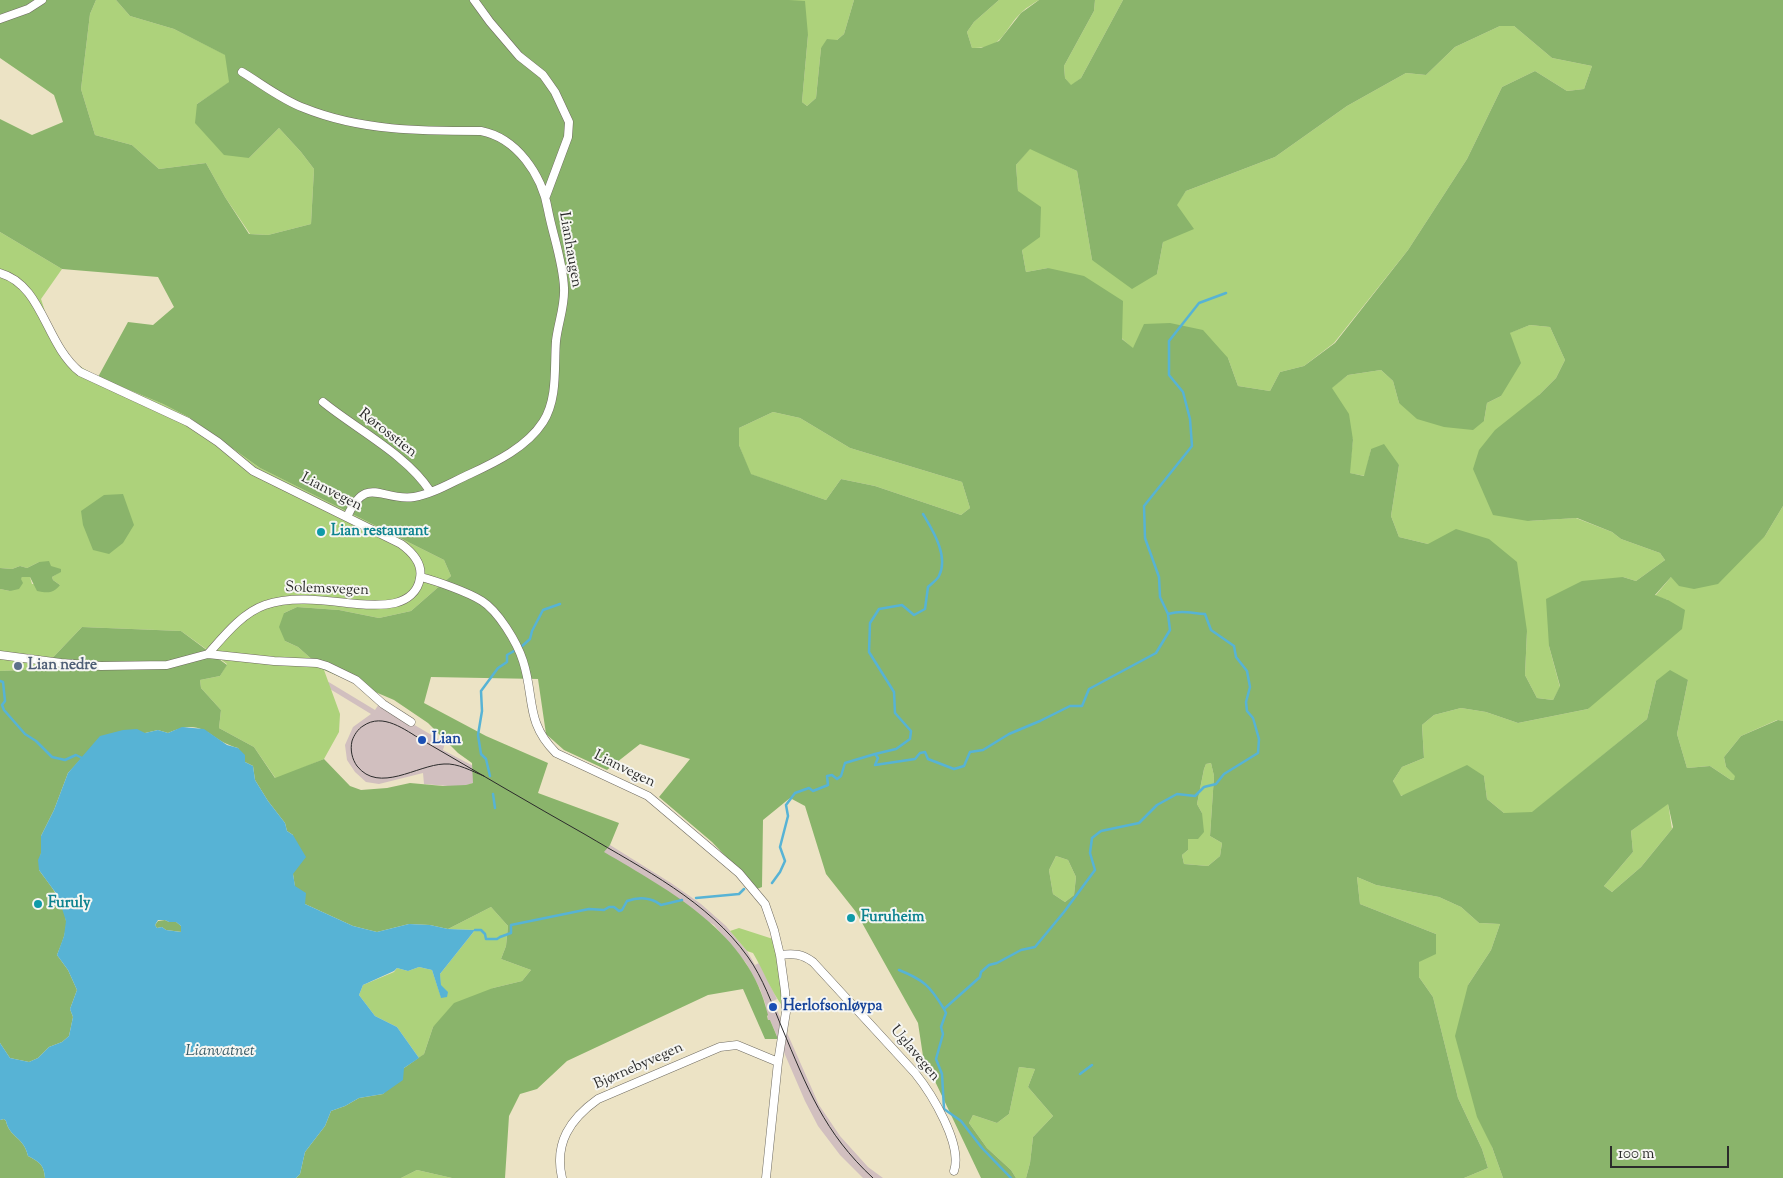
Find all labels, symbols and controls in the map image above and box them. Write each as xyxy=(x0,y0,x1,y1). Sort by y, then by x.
street label: Lianhaugen xyxy=(554,211,584,289)
street label: Rørosstien xyxy=(354,406,420,462)
street label: Lianvegen xyxy=(297,470,365,516)
place label: Lian restaurant xyxy=(331,523,429,541)
marker: Lian restaurant xyxy=(315,526,327,538)
street label: Solemsvegen xyxy=(285,580,369,600)
place label: Lian nedre xyxy=(28,657,97,675)
marker: Lian nedre xyxy=(12,660,24,672)
place label: Lian xyxy=(432,731,461,749)
marker: Lian xyxy=(416,734,428,746)
street label: Lianvegen xyxy=(590,747,658,793)
place label: Furuly xyxy=(48,895,90,913)
marker: Furuly xyxy=(32,898,44,910)
place label: Furuheim xyxy=(861,909,924,927)
marker: Furuheim xyxy=(845,912,857,924)
place label: Herlofsonløypa xyxy=(783,998,882,1016)
marker: Herlofsonløypa xyxy=(767,1001,779,1013)
street label: Uglavegen xyxy=(885,1022,943,1086)
street label: Bjørnebyvegen xyxy=(592,1039,686,1095)
water label: Lianvatnet xyxy=(185,1042,255,1062)
scale bar xyxy=(1613,1136,1732,1168)
text: 100 m xyxy=(1618,1144,1654,1165)

